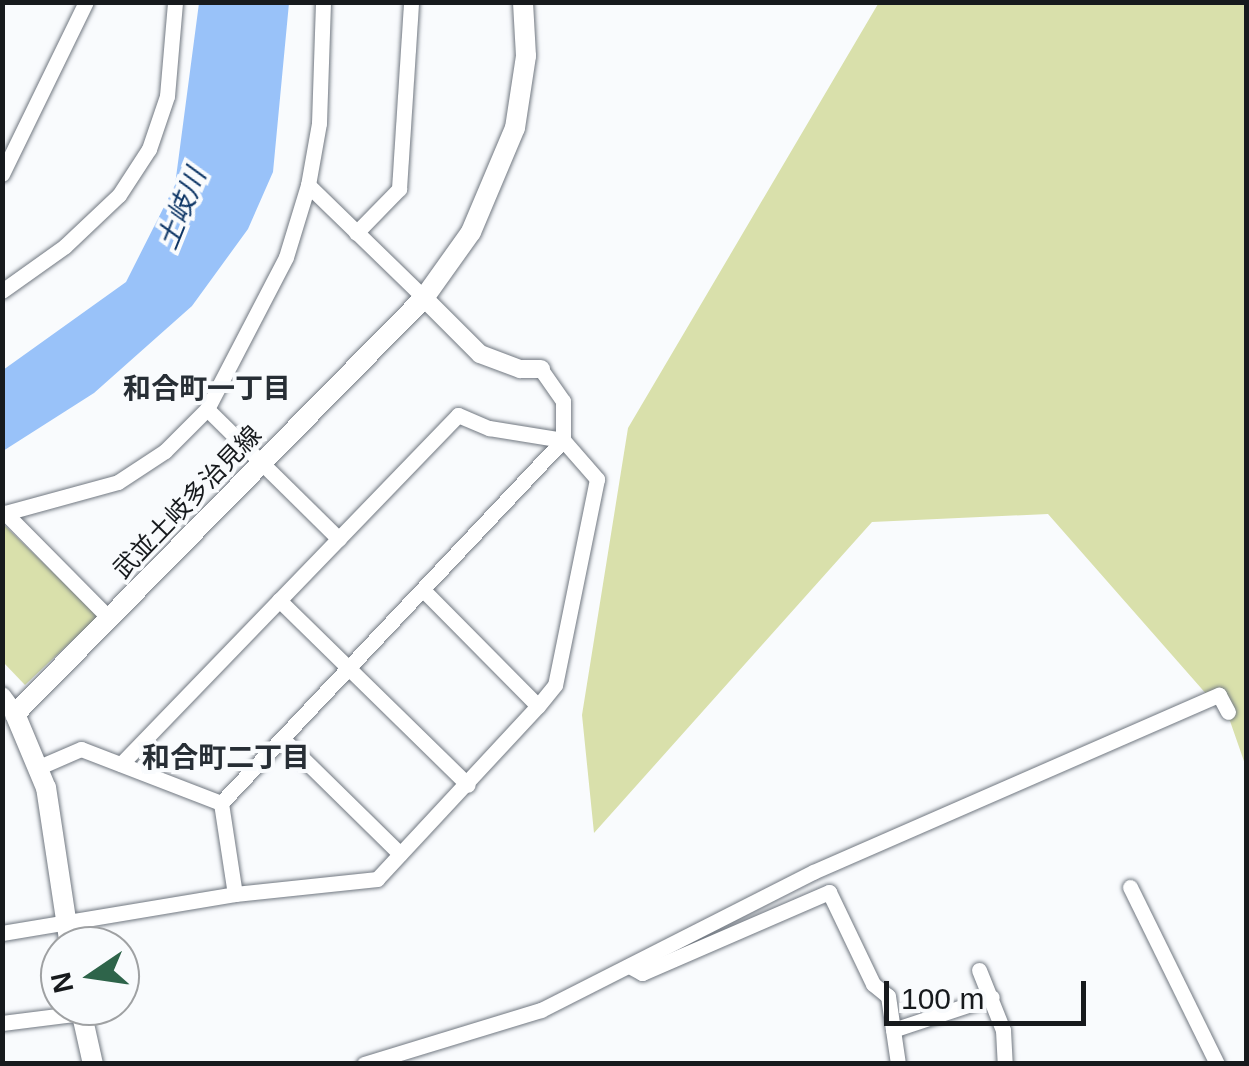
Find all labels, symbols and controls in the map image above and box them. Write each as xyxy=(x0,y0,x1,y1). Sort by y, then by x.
water label: 土岐川 xyxy=(151,164,213,254)
district label: 和合町一丁目 xyxy=(123,372,291,406)
street label: 武並土岐多治見線 xyxy=(107,420,267,584)
district label: 和合町二丁目 xyxy=(142,741,310,775)
north arrow xyxy=(40,926,140,1026)
scale bar xyxy=(889,961,1092,1023)
text: N xyxy=(45,969,80,996)
text: 100 m xyxy=(901,982,984,1015)

